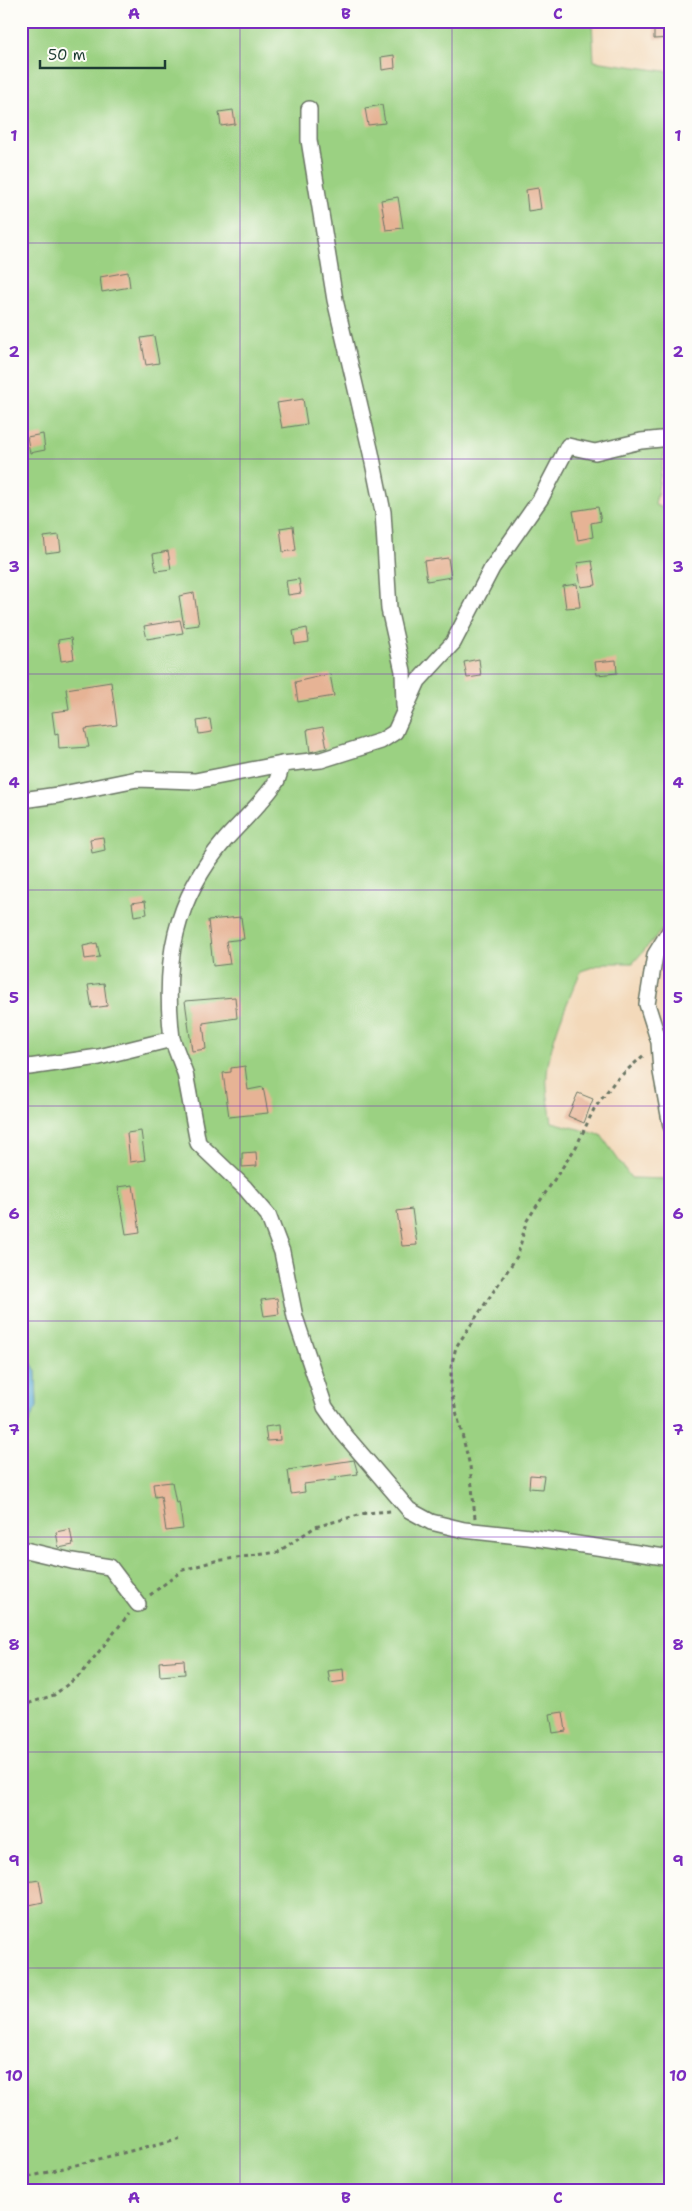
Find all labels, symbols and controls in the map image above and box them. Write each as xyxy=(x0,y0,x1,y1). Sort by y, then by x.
text: A xyxy=(128,3,140,24)
text: B xyxy=(341,3,351,24)
text: C xyxy=(553,3,563,24)
scale bar xyxy=(40,38,165,70)
text: 50 m xyxy=(48,45,86,65)
text: 1 xyxy=(10,125,18,146)
text: 1 xyxy=(674,125,682,146)
text: 2 xyxy=(8,341,20,362)
text: 2 xyxy=(672,341,684,362)
text: 3 xyxy=(8,556,20,577)
text: 3 xyxy=(672,556,684,577)
text: 4 xyxy=(8,772,20,793)
text: 4 xyxy=(672,772,684,793)
text: 5 xyxy=(9,987,19,1008)
text: 5 xyxy=(673,987,683,1008)
text: 6 xyxy=(8,1203,20,1224)
text: 6 xyxy=(672,1203,684,1224)
text: 7 xyxy=(8,1419,20,1440)
text: 7 xyxy=(672,1419,684,1440)
text: 8 xyxy=(8,1634,20,1655)
text: 8 xyxy=(672,1634,684,1655)
text: 9 xyxy=(8,1850,20,1871)
text: 9 xyxy=(672,1850,684,1871)
text: 10 xyxy=(5,2065,23,2086)
text: 10 xyxy=(669,2065,687,2086)
text: A xyxy=(128,2187,140,2208)
text: B xyxy=(341,2187,351,2208)
text: C xyxy=(553,2187,563,2208)

